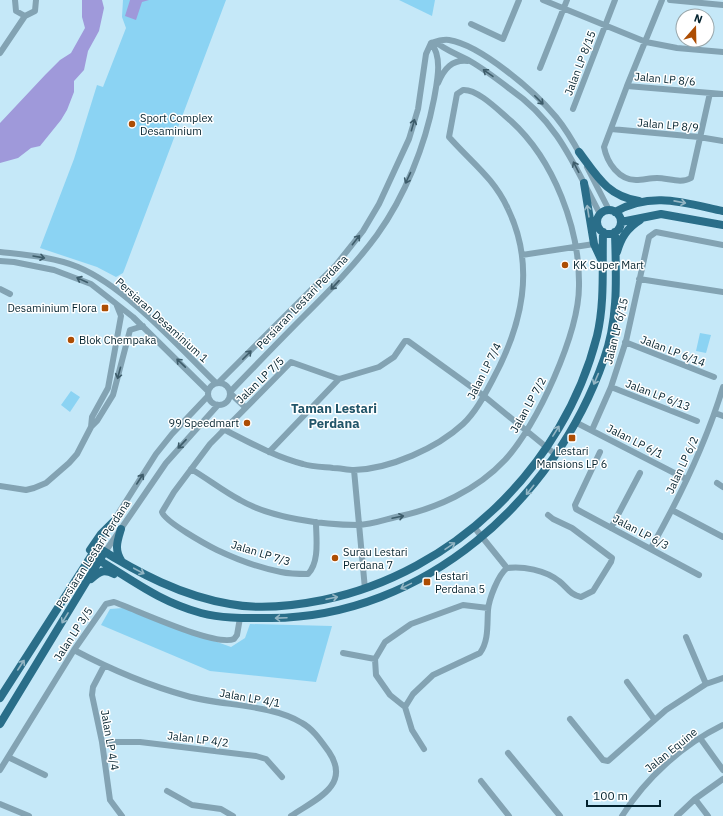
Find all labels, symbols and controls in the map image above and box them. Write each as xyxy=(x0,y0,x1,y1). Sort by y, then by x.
north arrow xyxy=(675,8,715,48)
text: N xyxy=(692,11,705,27)
street label: Jalan LP 8/15 xyxy=(561,29,599,97)
one-way arrow xyxy=(483,69,494,77)
street label: Jalan LP 8/6 xyxy=(634,69,696,89)
one-way arrow xyxy=(534,95,544,105)
place label: Sport Complex Desaminium xyxy=(140,111,213,138)
street label: Jalan LP 8/9 xyxy=(637,115,699,135)
one-way arrow xyxy=(410,118,417,131)
marker: Sport Complex Desaminium xyxy=(127,119,137,129)
one-way arrow xyxy=(572,161,580,173)
one-way arrow xyxy=(404,172,411,184)
one-way arrow xyxy=(673,199,686,207)
one-way arrow xyxy=(584,205,592,218)
one-way arrow xyxy=(351,235,360,246)
street label: Persiaran Lestari Perdana xyxy=(253,252,351,352)
one-way arrow xyxy=(32,254,45,262)
place label: KK Super Mart xyxy=(573,258,644,272)
marker: KK Super Mart xyxy=(560,260,570,270)
street label: Persiaran Desaminium 1 xyxy=(113,275,212,366)
one-way arrow xyxy=(76,276,88,283)
one-way arrow xyxy=(331,280,340,290)
street label: Jalan LP 6/15 xyxy=(601,296,631,366)
place label: Desaminium Flora xyxy=(7,301,97,315)
marker: Desaminium Flora xyxy=(100,303,110,313)
street label: Jalan LP 6/14 xyxy=(639,332,708,370)
place label: Blok Chempaka xyxy=(79,333,156,347)
marker: Blok Chempaka xyxy=(66,335,76,345)
street label: Jalan LP 7/4 xyxy=(464,340,504,402)
one-way arrow xyxy=(242,350,252,360)
street label: Jalan LP 7/5 xyxy=(233,354,287,406)
one-way arrow xyxy=(176,358,186,368)
one-way arrow xyxy=(115,366,122,379)
one-way arrow xyxy=(592,372,599,384)
street label: Jalan LP 7/2 xyxy=(507,375,549,435)
street label: Jalan LP 6/13 xyxy=(624,376,692,414)
district label: Taman Lestari Perdana xyxy=(291,400,377,432)
place label: 99 Speedmart xyxy=(169,416,239,430)
marker: 99 Speedmart xyxy=(242,418,252,428)
street label: Jalan LP 6/1 xyxy=(604,421,666,461)
one-way arrow xyxy=(552,426,560,437)
marker: Lestari Mansions LP 6 xyxy=(567,433,577,443)
street label: Jalan LP 6/2 xyxy=(663,434,701,496)
one-way arrow xyxy=(177,439,187,449)
place label: Lestari Mansions LP 6 xyxy=(537,444,607,471)
one-way arrow xyxy=(136,474,144,485)
one-way arrow xyxy=(525,485,534,495)
street label: Persiaran Lestari Perdana xyxy=(53,497,133,611)
street label: Jalan LP 6/3 xyxy=(611,511,671,553)
one-way arrow xyxy=(391,513,404,521)
street label: Jalan LP 7/3 xyxy=(230,537,292,569)
one-way arrow xyxy=(444,542,455,550)
place label: Surau Lestari Perdana 7 xyxy=(343,545,408,572)
marker: Surau Lestari Perdana 7 xyxy=(330,553,340,563)
one-way arrow xyxy=(133,568,145,575)
place label: Lestari Perdana 5 xyxy=(435,569,485,596)
marker: Lestari Perdana 5 xyxy=(422,577,432,587)
one-way arrow xyxy=(400,583,412,590)
one-way arrow xyxy=(325,594,338,602)
street label: Jalan LP 3/5 xyxy=(50,604,96,664)
one-way arrow xyxy=(61,612,69,623)
one-way arrow xyxy=(275,614,288,622)
one-way arrow xyxy=(17,660,25,671)
street label: Jalan LP 4/1 xyxy=(219,686,282,710)
street label: Jalan LP 4/4 xyxy=(98,709,122,772)
street label: Jalan Equine xyxy=(642,725,700,775)
street label: Jalan LP 4/2 xyxy=(167,728,229,750)
scale bar xyxy=(587,782,660,808)
text: 100 m xyxy=(593,788,628,803)

